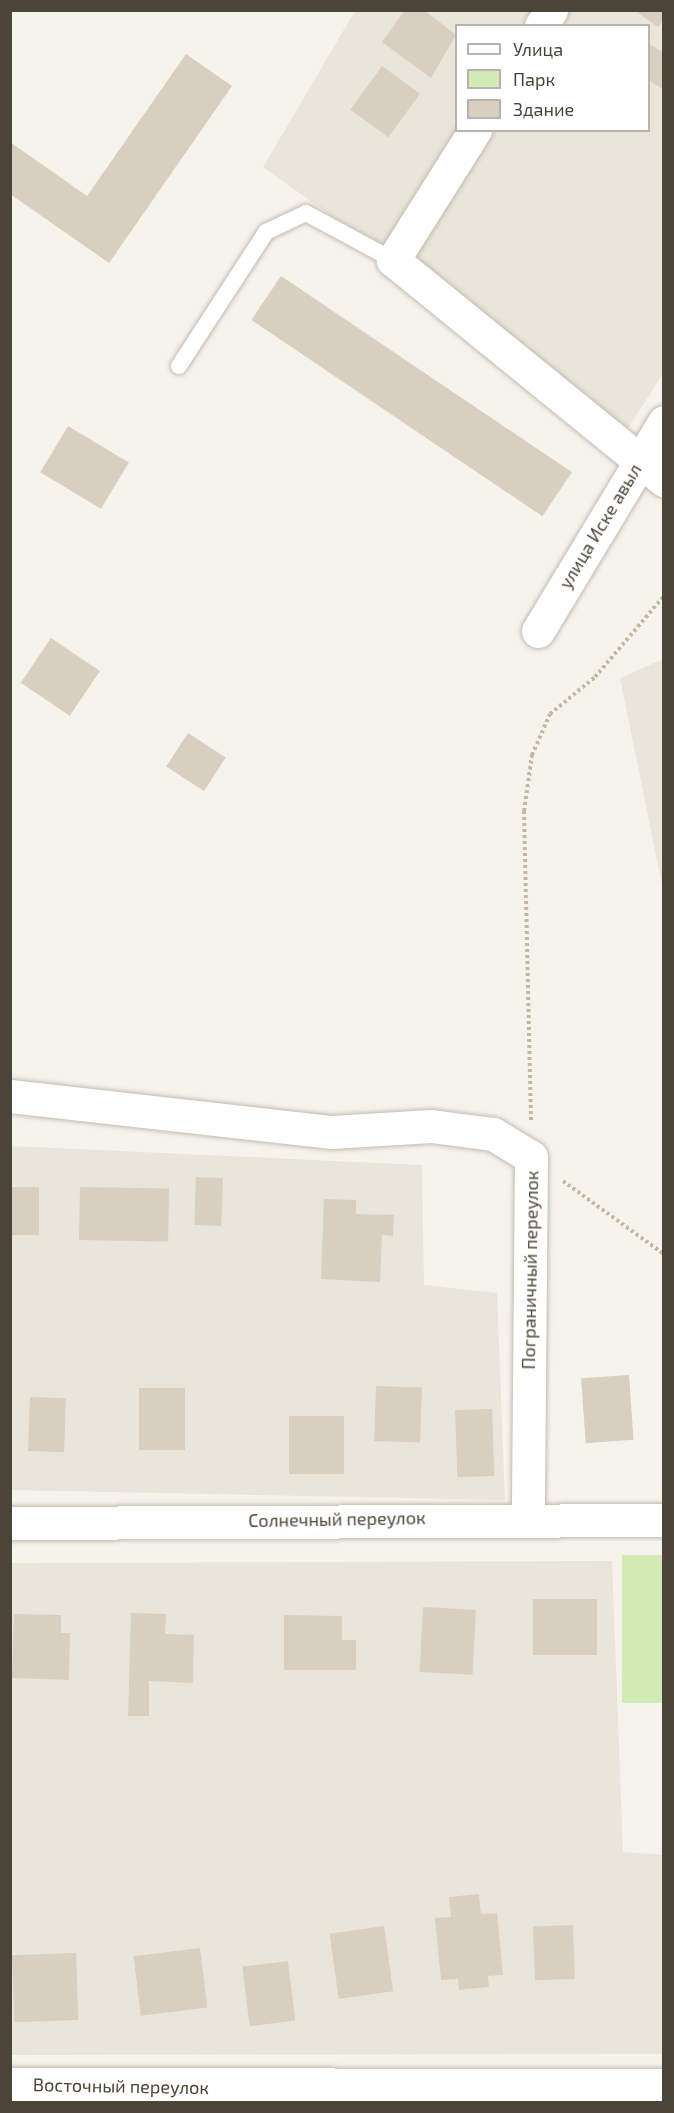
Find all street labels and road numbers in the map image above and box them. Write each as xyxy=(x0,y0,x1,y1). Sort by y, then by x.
street label: улица Иске авыл xyxy=(554,460,646,592)
street label: Пограничный переулок xyxy=(517,1170,543,1370)
street label: Солнечный переулок xyxy=(248,1507,426,1531)
street label: Восточный переулок xyxy=(33,2074,209,2098)

